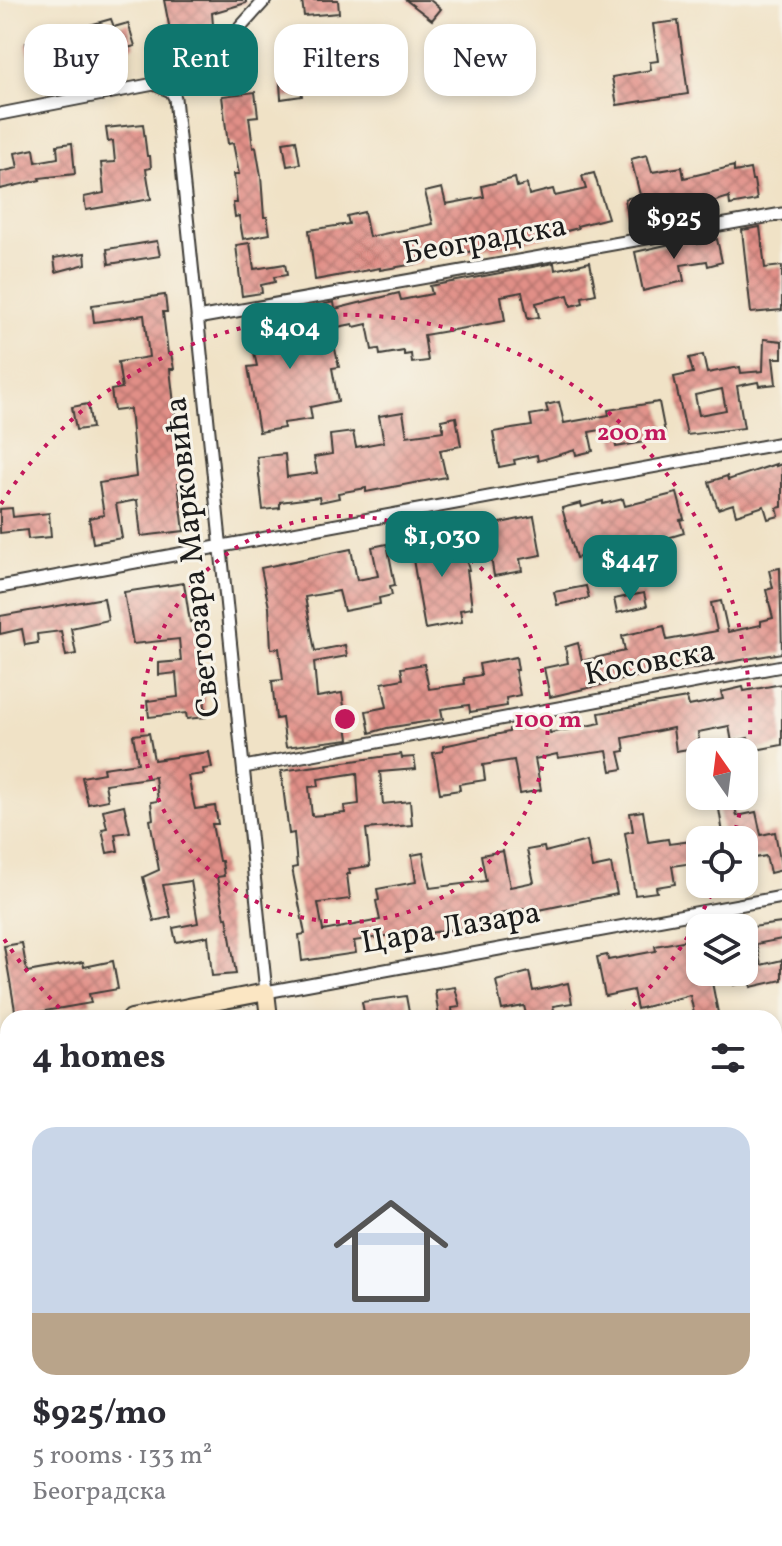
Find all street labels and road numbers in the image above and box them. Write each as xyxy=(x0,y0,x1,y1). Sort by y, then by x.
street label: Београдска xyxy=(400,205,570,277)
street label: Светозара Марковића xyxy=(155,395,233,719)
street label: Косовска xyxy=(581,630,719,698)
street label: Цара Лазара xyxy=(358,892,544,966)

